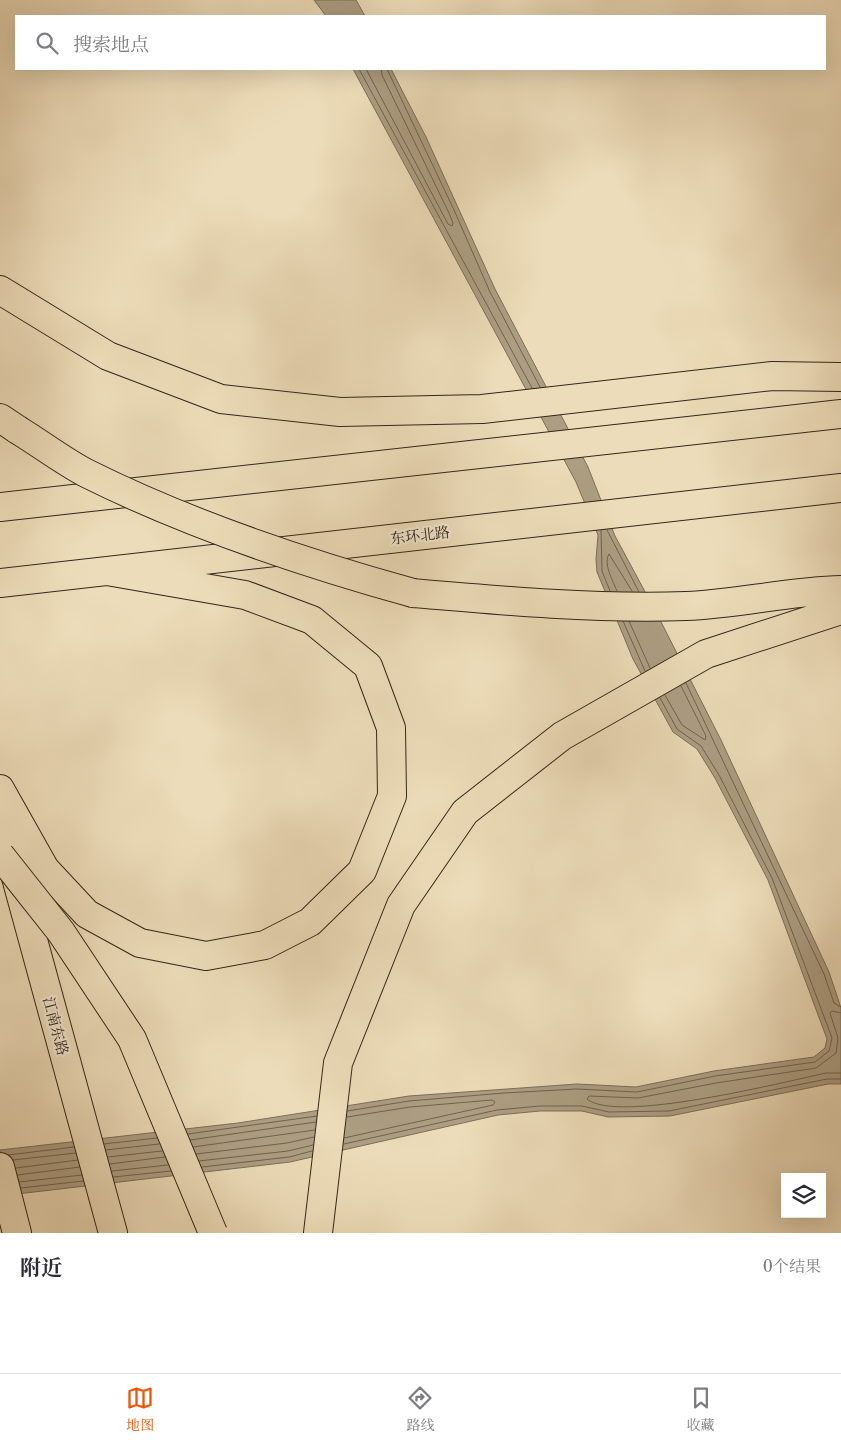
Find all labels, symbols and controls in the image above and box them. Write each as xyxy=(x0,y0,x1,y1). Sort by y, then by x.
search box xyxy=(15,15,826,70)
icon: search xyxy=(33,29,61,57)
text: 搜索地点 xyxy=(73,33,149,56)
street label: 东环北路 xyxy=(389,522,451,548)
street label: 江南东路 xyxy=(39,995,73,1057)
map controls xyxy=(781,1173,826,1218)
button: layers xyxy=(781,1173,826,1218)
text: 附近 xyxy=(20,1255,62,1280)
text: 0个结果 xyxy=(763,1256,821,1276)
tab: 地图 xyxy=(126,1384,154,1434)
tab: 路线 xyxy=(406,1384,434,1434)
tab: 收藏 xyxy=(687,1384,715,1434)

